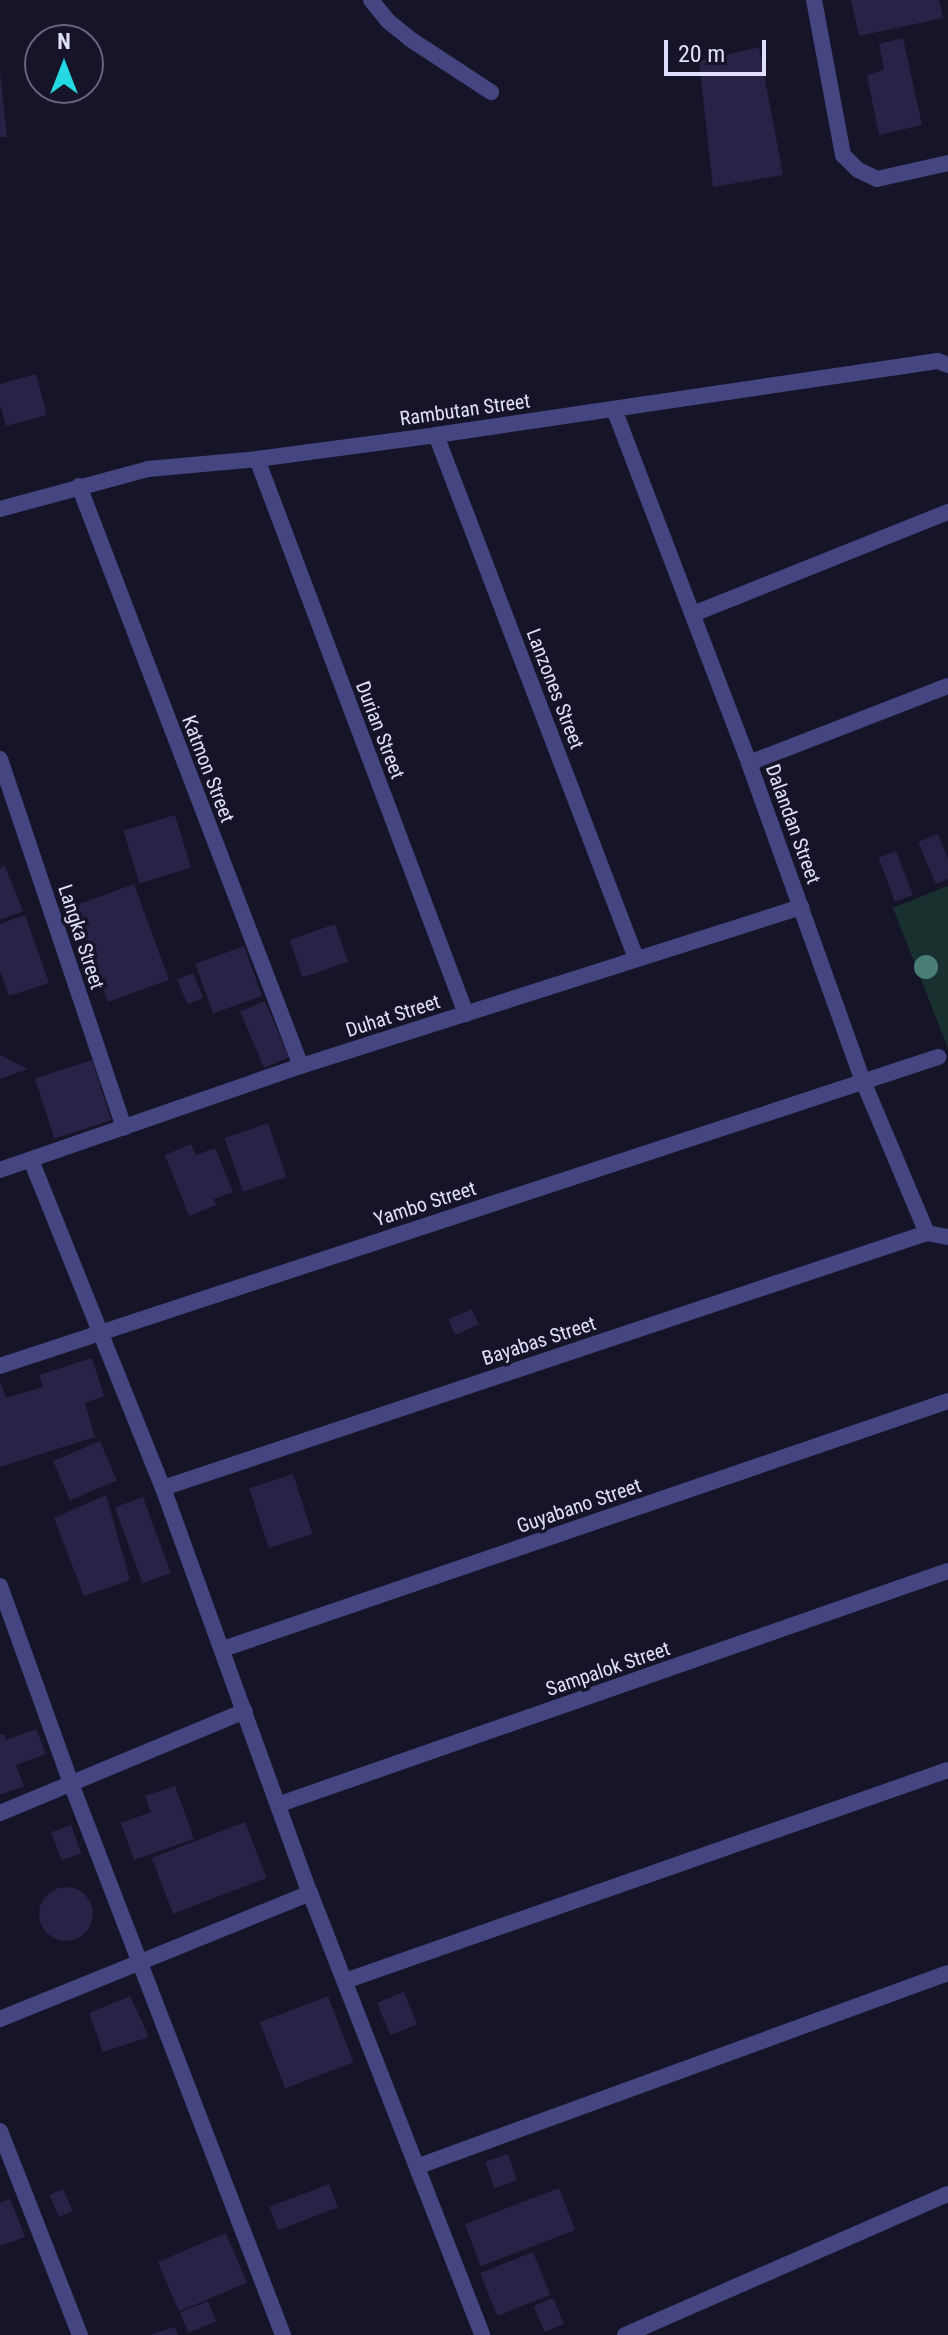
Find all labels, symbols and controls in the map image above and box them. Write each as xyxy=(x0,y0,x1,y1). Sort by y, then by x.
north arrow xyxy=(24,24,104,104)
scale bar xyxy=(668,24,770,74)
text: N xyxy=(57,29,71,54)
text: 20 m xyxy=(678,40,725,68)
street label: Rambutan Street xyxy=(398,389,532,431)
street label: Lanzones Street xyxy=(521,625,589,753)
street label: Durian Street xyxy=(350,678,410,782)
street label: Katmon Street xyxy=(177,712,239,826)
street label: Dalandan Street xyxy=(760,761,826,887)
street label: Langka Street xyxy=(53,882,109,992)
street label: Duhat Street xyxy=(343,989,443,1043)
street label: Yambo Street xyxy=(371,1176,479,1232)
street label: Bayabas Street xyxy=(479,1311,599,1371)
street label: Guyabano Street xyxy=(514,1474,644,1538)
street label: Sampalok Street xyxy=(543,1637,673,1701)

